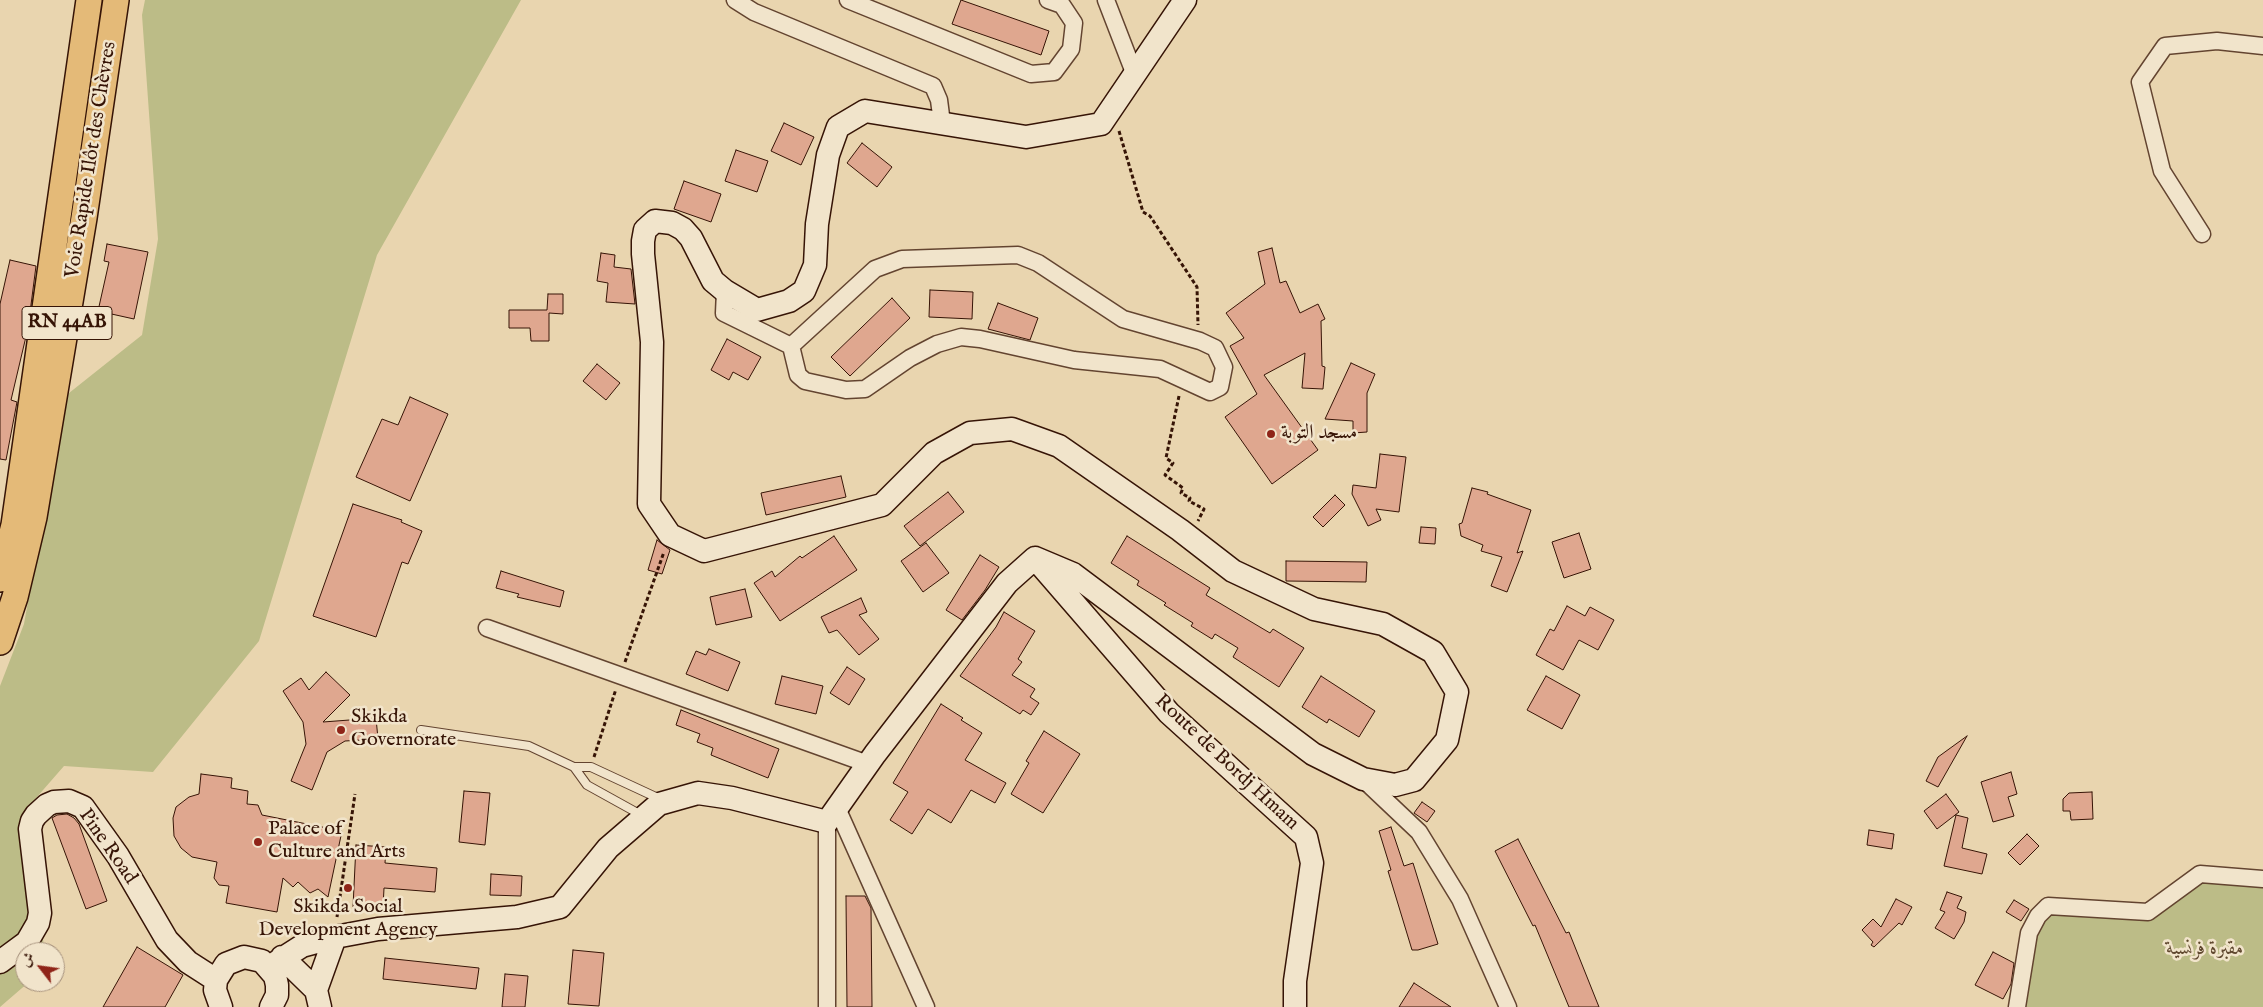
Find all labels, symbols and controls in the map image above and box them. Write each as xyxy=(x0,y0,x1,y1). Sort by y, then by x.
street label: Voie Rapide Ilôt des Chèvres xyxy=(61,40,123,280)
road number: RN 44AB xyxy=(22,306,112,339)
place label: مسجد التوبة xyxy=(1281,422,1357,446)
marker: مسجد التوبة xyxy=(1265,428,1277,440)
street label: Route de Bordj Hmam xyxy=(1149,690,1303,836)
place label: Skikda Governorate xyxy=(351,706,456,753)
marker: Skikda Governorate xyxy=(335,724,347,736)
street label: Pine Road xyxy=(72,805,142,889)
place label: Palace of Culture and Arts xyxy=(268,818,405,865)
marker: Palace of Culture and Arts xyxy=(252,836,264,848)
marker: Skikda Social Development Agency xyxy=(342,882,354,894)
place label: Skikda Social Development Agency xyxy=(258,896,438,943)
park label: مقبرة فرنسية xyxy=(2166,938,2244,962)
north arrow xyxy=(15,942,65,992)
text: ش xyxy=(17,949,39,971)

